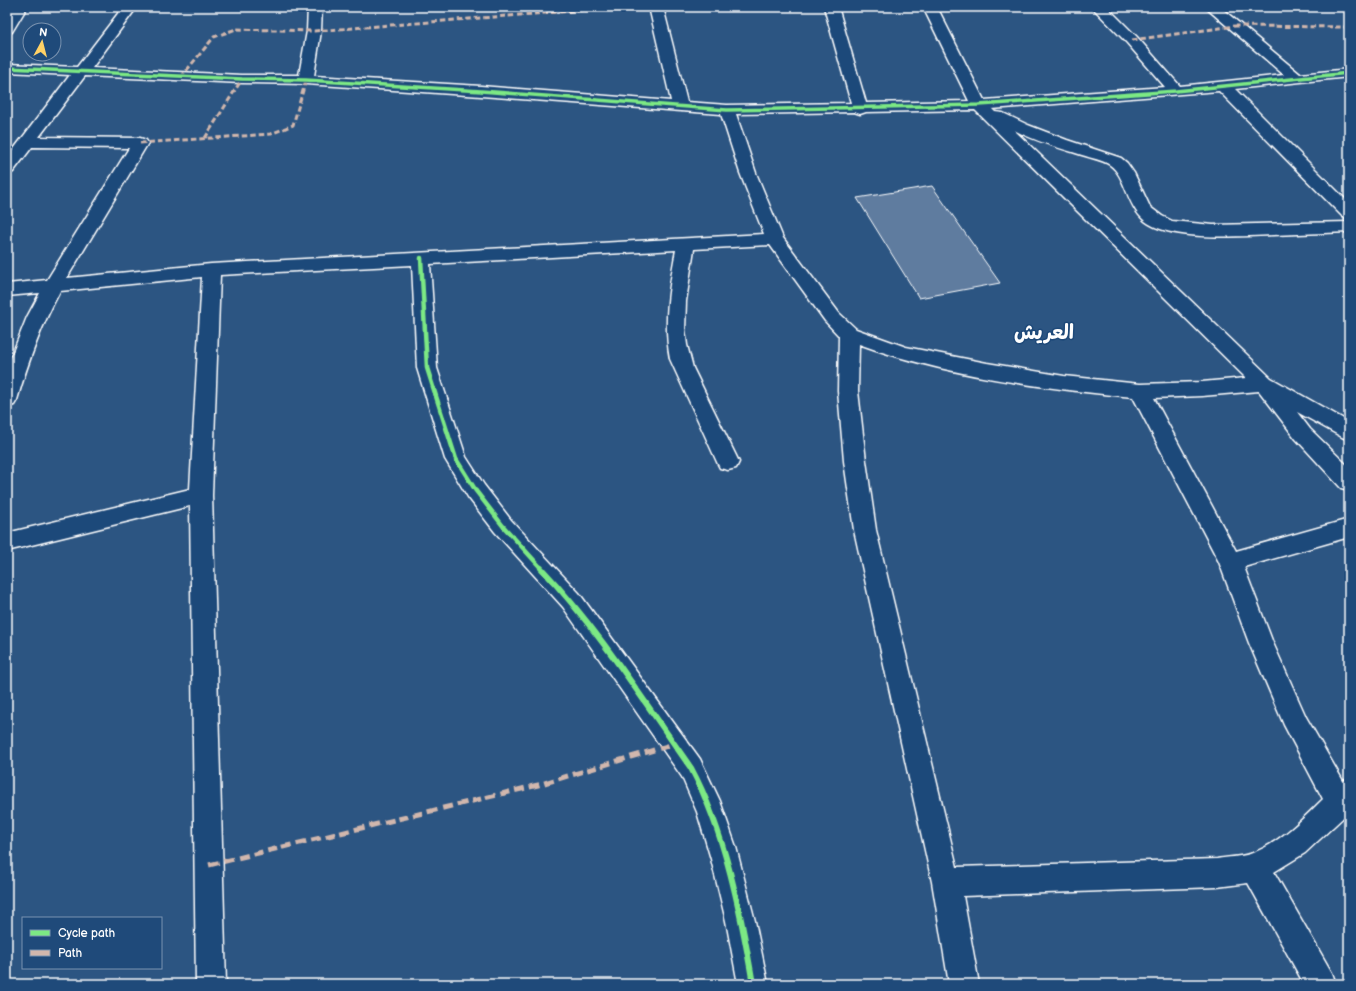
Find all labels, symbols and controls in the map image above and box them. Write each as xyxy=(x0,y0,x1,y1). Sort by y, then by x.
north arrow xyxy=(22,22,62,62)
text: N xyxy=(38,26,48,40)
district label: العريش xyxy=(1014,321,1074,345)
legend xyxy=(22,917,162,969)
text: Cycle path xyxy=(58,926,115,941)
text: Path xyxy=(58,946,83,961)

